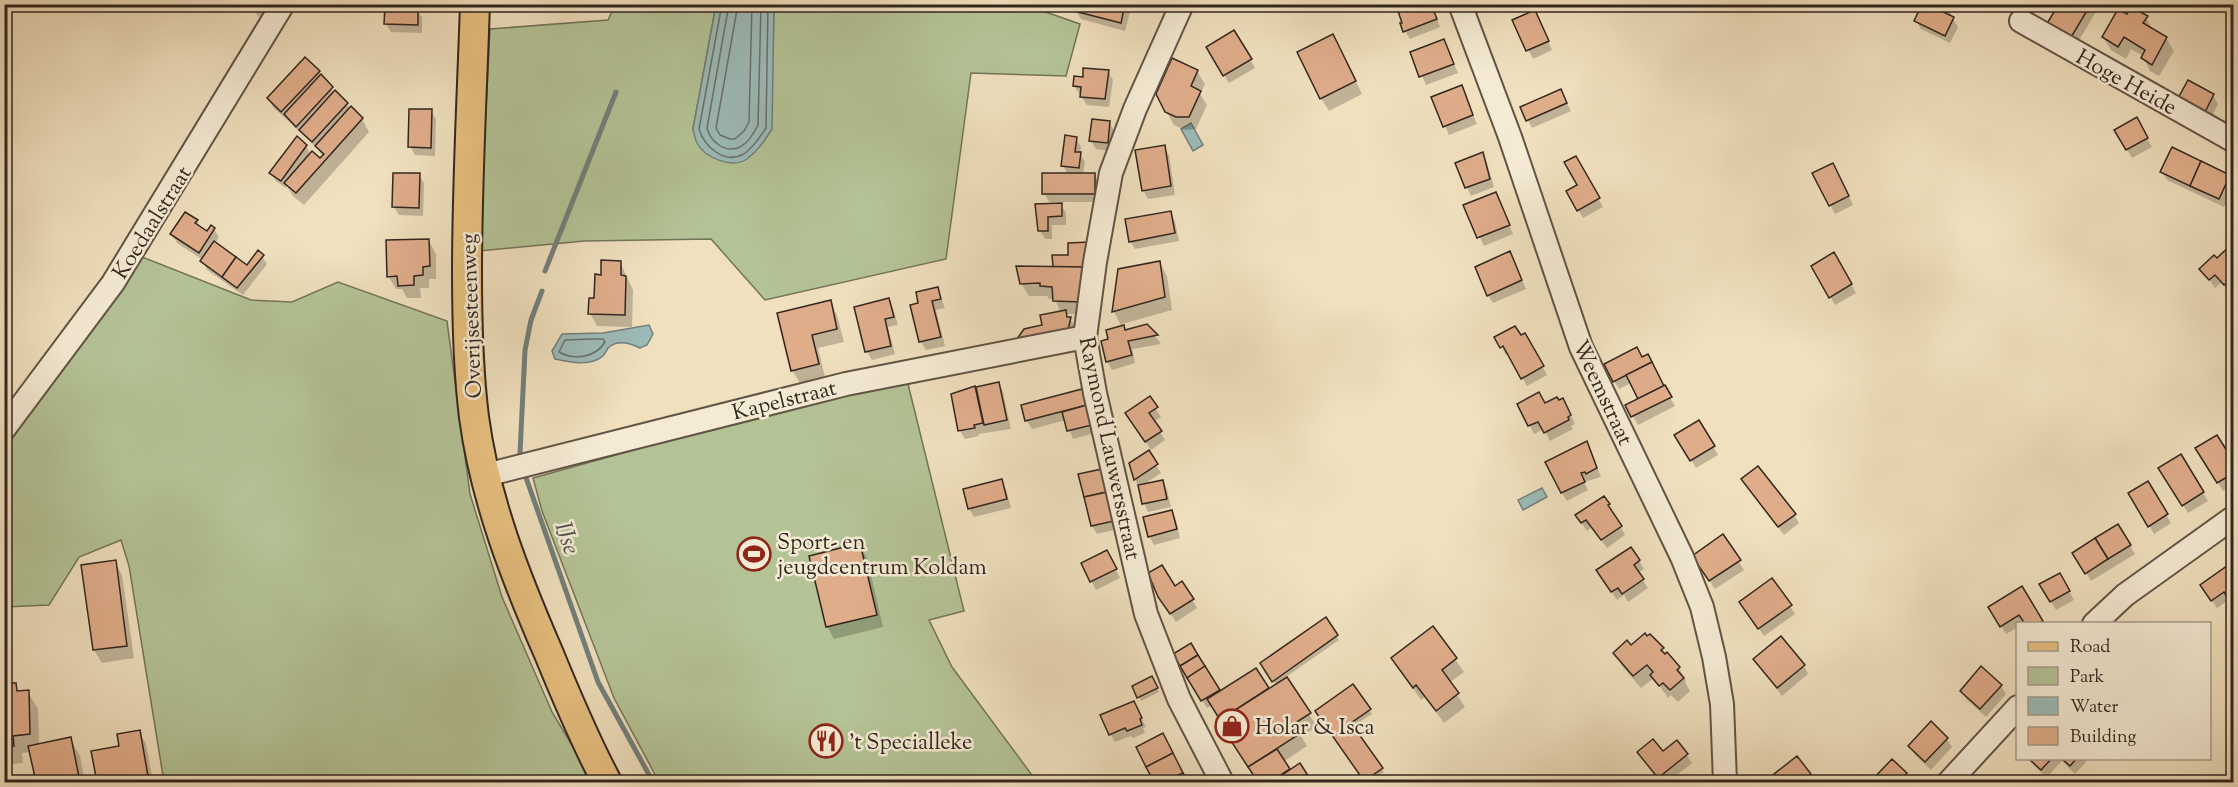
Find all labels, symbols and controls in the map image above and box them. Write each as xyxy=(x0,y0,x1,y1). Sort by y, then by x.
street label: Hoge Heide xyxy=(2069,43,2182,125)
street label: Koedaalstraat xyxy=(106,160,201,286)
street label: Overijsesteenweg xyxy=(454,233,492,399)
street label: Raymond Lauwersstraat xyxy=(1069,334,1147,564)
street label: Weemstraat xyxy=(1563,335,1640,452)
street label: Kapelstraat xyxy=(729,373,841,430)
water label: IJse xyxy=(545,518,587,560)
place label: Sport- en jeugdcentrum Koldam xyxy=(777,528,987,585)
sports icon: Sport- en jeugdcentrum Koldam xyxy=(736,536,772,572)
legend xyxy=(2016,622,2211,760)
text: Road xyxy=(2070,635,2110,661)
text: Park xyxy=(2070,665,2105,691)
text: Water xyxy=(2070,695,2119,721)
shop icon: Holar & Isca xyxy=(1214,708,1250,744)
place label: Holar & Isca xyxy=(1255,713,1375,745)
restaurant icon: 't Specialleke xyxy=(808,723,844,759)
text: Building xyxy=(2070,725,2136,751)
place label: 't Specialleke xyxy=(849,728,972,760)

